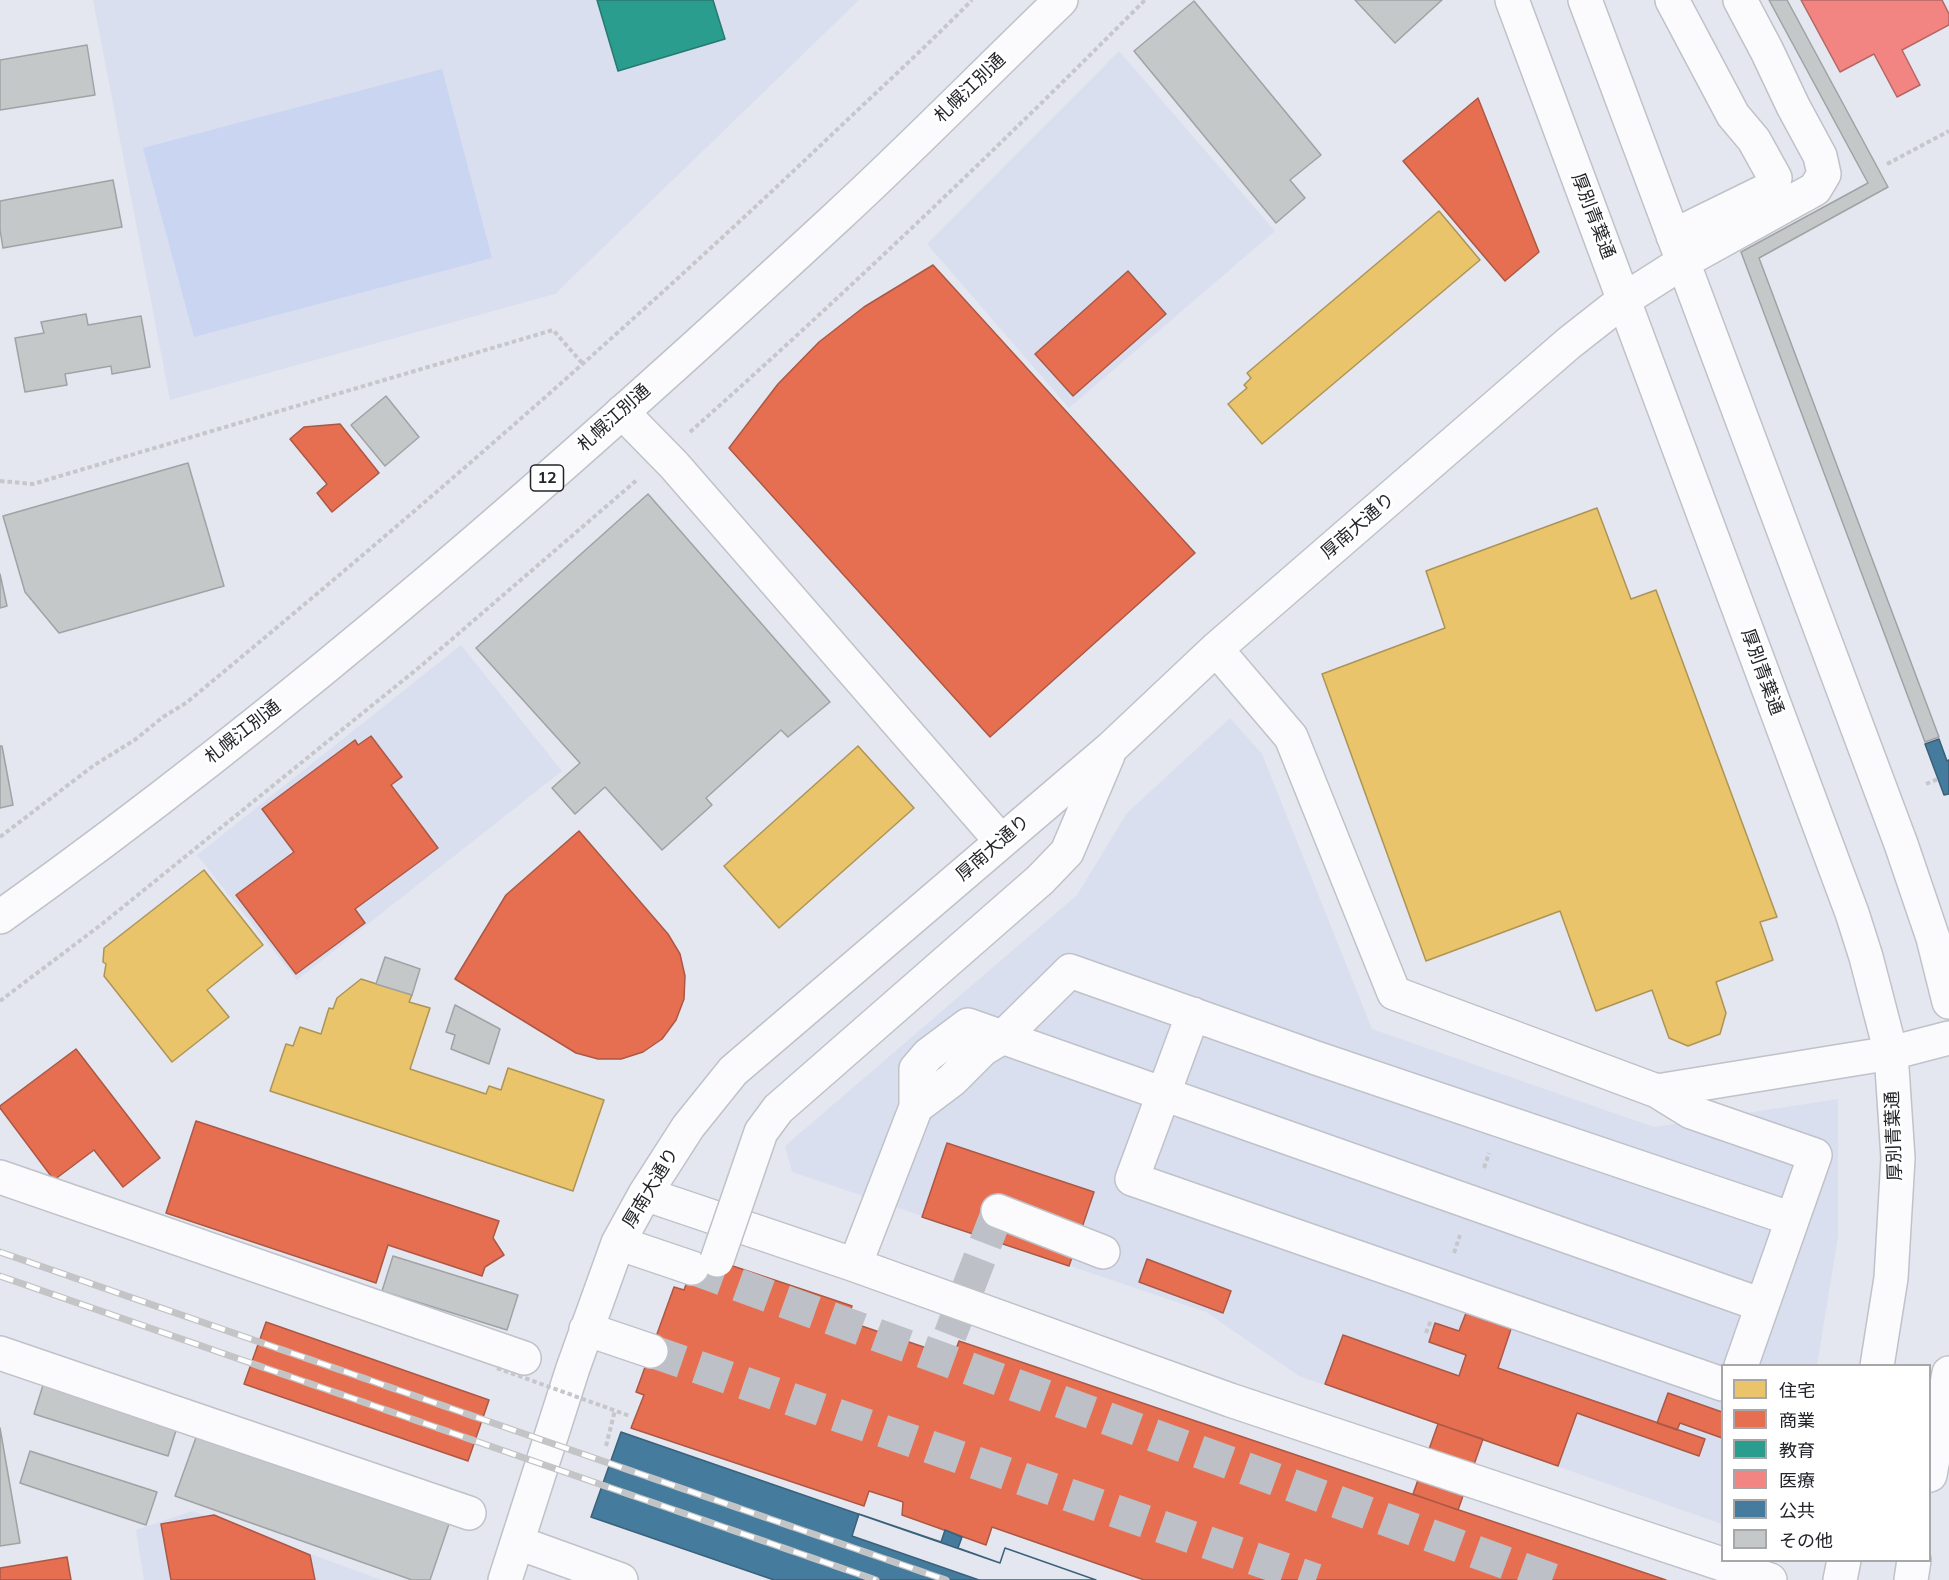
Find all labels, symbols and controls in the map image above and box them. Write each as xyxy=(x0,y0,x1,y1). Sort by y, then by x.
street label: 札幌江別通 xyxy=(930,49,1010,127)
street label: 厚別青葉通 xyxy=(1567,170,1619,262)
street label: 札幌江別通 xyxy=(573,380,655,456)
road number: 12 xyxy=(530,465,564,491)
street label: 厚南大通り xyxy=(1317,488,1399,564)
street label: 厚別青葉通 xyxy=(1736,626,1788,718)
street label: 札幌江別通 xyxy=(201,696,285,768)
street label: 厚南大通り xyxy=(952,810,1034,886)
street label: 厚別青葉通 xyxy=(1882,1091,1906,1181)
street label: 厚南大通り xyxy=(619,1144,683,1232)
legend xyxy=(1721,1364,1931,1562)
text: 住宅 xyxy=(1779,1379,1815,1402)
text: 商業 xyxy=(1779,1409,1815,1432)
text: 教育 xyxy=(1779,1439,1815,1462)
text: 医療 xyxy=(1779,1469,1815,1492)
text: 公共 xyxy=(1779,1499,1815,1522)
text: その他 xyxy=(1779,1529,1833,1552)

